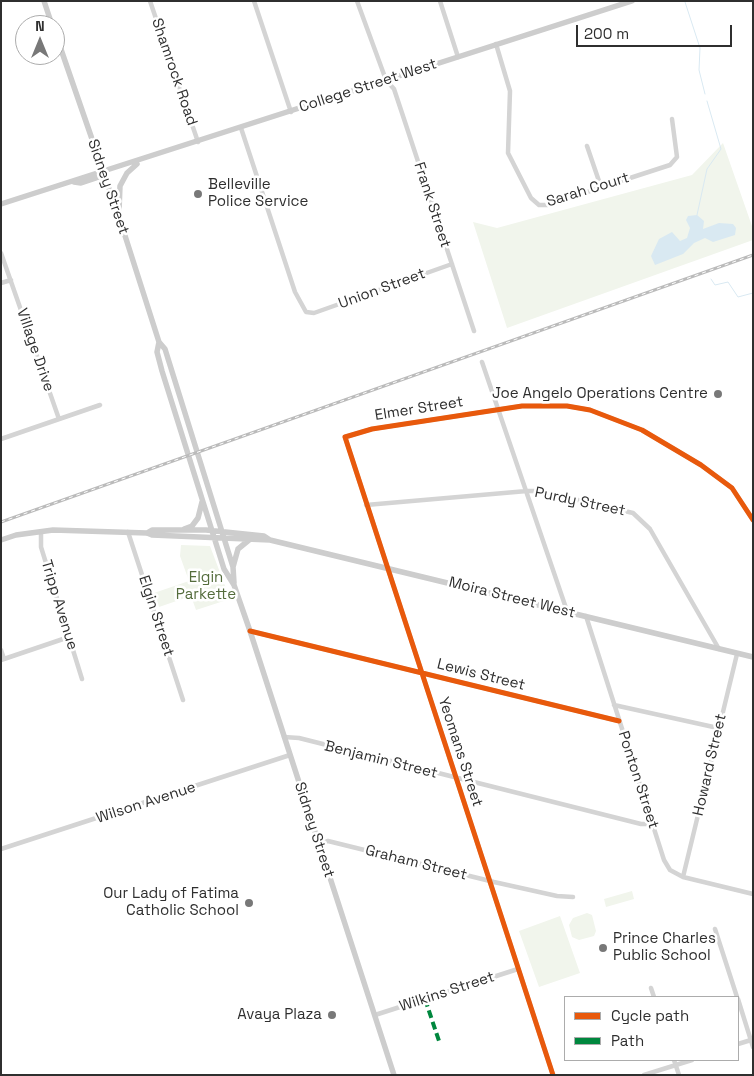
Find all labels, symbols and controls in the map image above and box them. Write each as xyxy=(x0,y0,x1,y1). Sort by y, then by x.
north arrow xyxy=(15,15,65,65)
scale bar xyxy=(579,15,735,47)
street label: Shamrock Road xyxy=(147,16,201,128)
text: N xyxy=(35,17,45,35)
text: 200 m xyxy=(584,24,629,43)
street label: College Street West xyxy=(297,55,439,117)
street label: Sidney Street xyxy=(83,137,133,237)
street label: Frank Street xyxy=(410,160,454,250)
street label: Sarah Court xyxy=(544,169,632,211)
place label: Belleville Police Service xyxy=(208,176,308,211)
marker: Belleville Police Service xyxy=(192,188,204,200)
street label: Union Street xyxy=(336,265,428,313)
street label: Village Drive xyxy=(12,306,58,394)
place label: Joe Angelo Operations Centre xyxy=(492,385,708,403)
marker: Joe Angelo Operations Centre xyxy=(712,388,724,400)
street label: Elmer Street xyxy=(374,393,464,425)
street label: Purdy Street xyxy=(533,484,627,520)
street label: Tripp Avenue xyxy=(37,558,81,652)
park label: Elgin Parkette xyxy=(176,569,236,604)
street label: Elgin Street xyxy=(134,573,178,659)
street label: Moira Street West xyxy=(447,574,577,622)
street label: Lewis Street xyxy=(435,655,527,695)
street label: Yeomans Street xyxy=(434,695,486,809)
street label: Howard Street xyxy=(690,712,730,818)
street label: Ponton Street xyxy=(614,729,662,831)
street label: Benjamin Street xyxy=(323,737,439,783)
street label: Wilson Avenue xyxy=(94,778,198,828)
street label: Sidney Street xyxy=(290,780,338,880)
street label: Graham Street xyxy=(363,842,469,884)
place label: Our Lady of Fatima Catholic School xyxy=(103,885,239,920)
marker: Our Lady of Fatima Catholic School xyxy=(243,897,255,909)
place label: Prince Charles Public School xyxy=(613,930,716,965)
marker: Prince Charles Public School xyxy=(597,942,609,954)
street label: Wilkins Street xyxy=(397,968,497,1016)
legend xyxy=(564,996,739,1061)
place label: Avaya Plaza xyxy=(237,1006,322,1024)
text: Cycle path xyxy=(611,1006,689,1025)
marker: Avaya Plaza xyxy=(326,1009,338,1021)
text: Path xyxy=(611,1031,644,1050)

